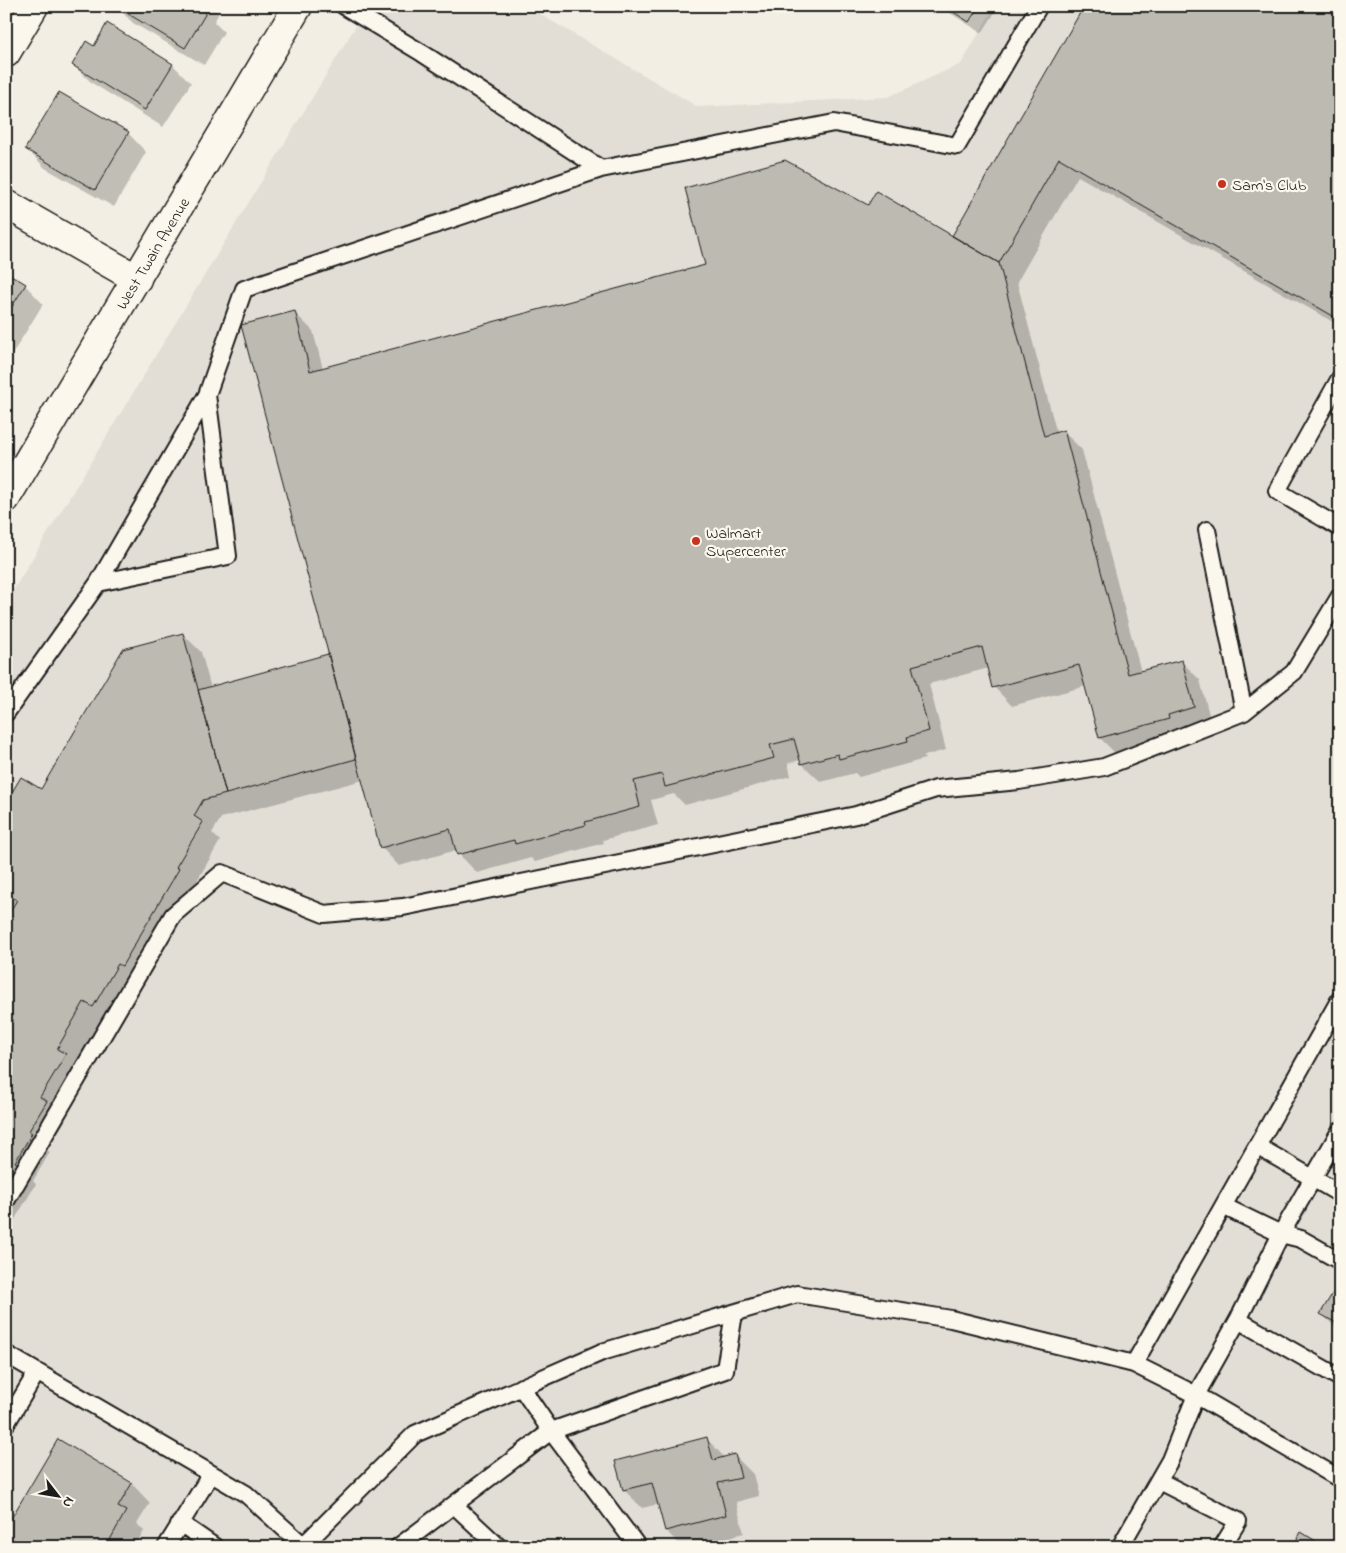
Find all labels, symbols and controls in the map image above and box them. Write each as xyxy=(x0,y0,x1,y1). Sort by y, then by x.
place label: Sam's Club xyxy=(1232,174,1307,198)
marker: Sam's Club xyxy=(1216,178,1228,190)
street label: West Twain Avenue xyxy=(111,193,197,315)
place label: Walmart Supercenter xyxy=(706,522,786,564)
marker: Walmart Supercenter xyxy=(690,535,702,547)
north arrow xyxy=(32,1470,82,1520)
text: N xyxy=(56,1492,79,1511)

